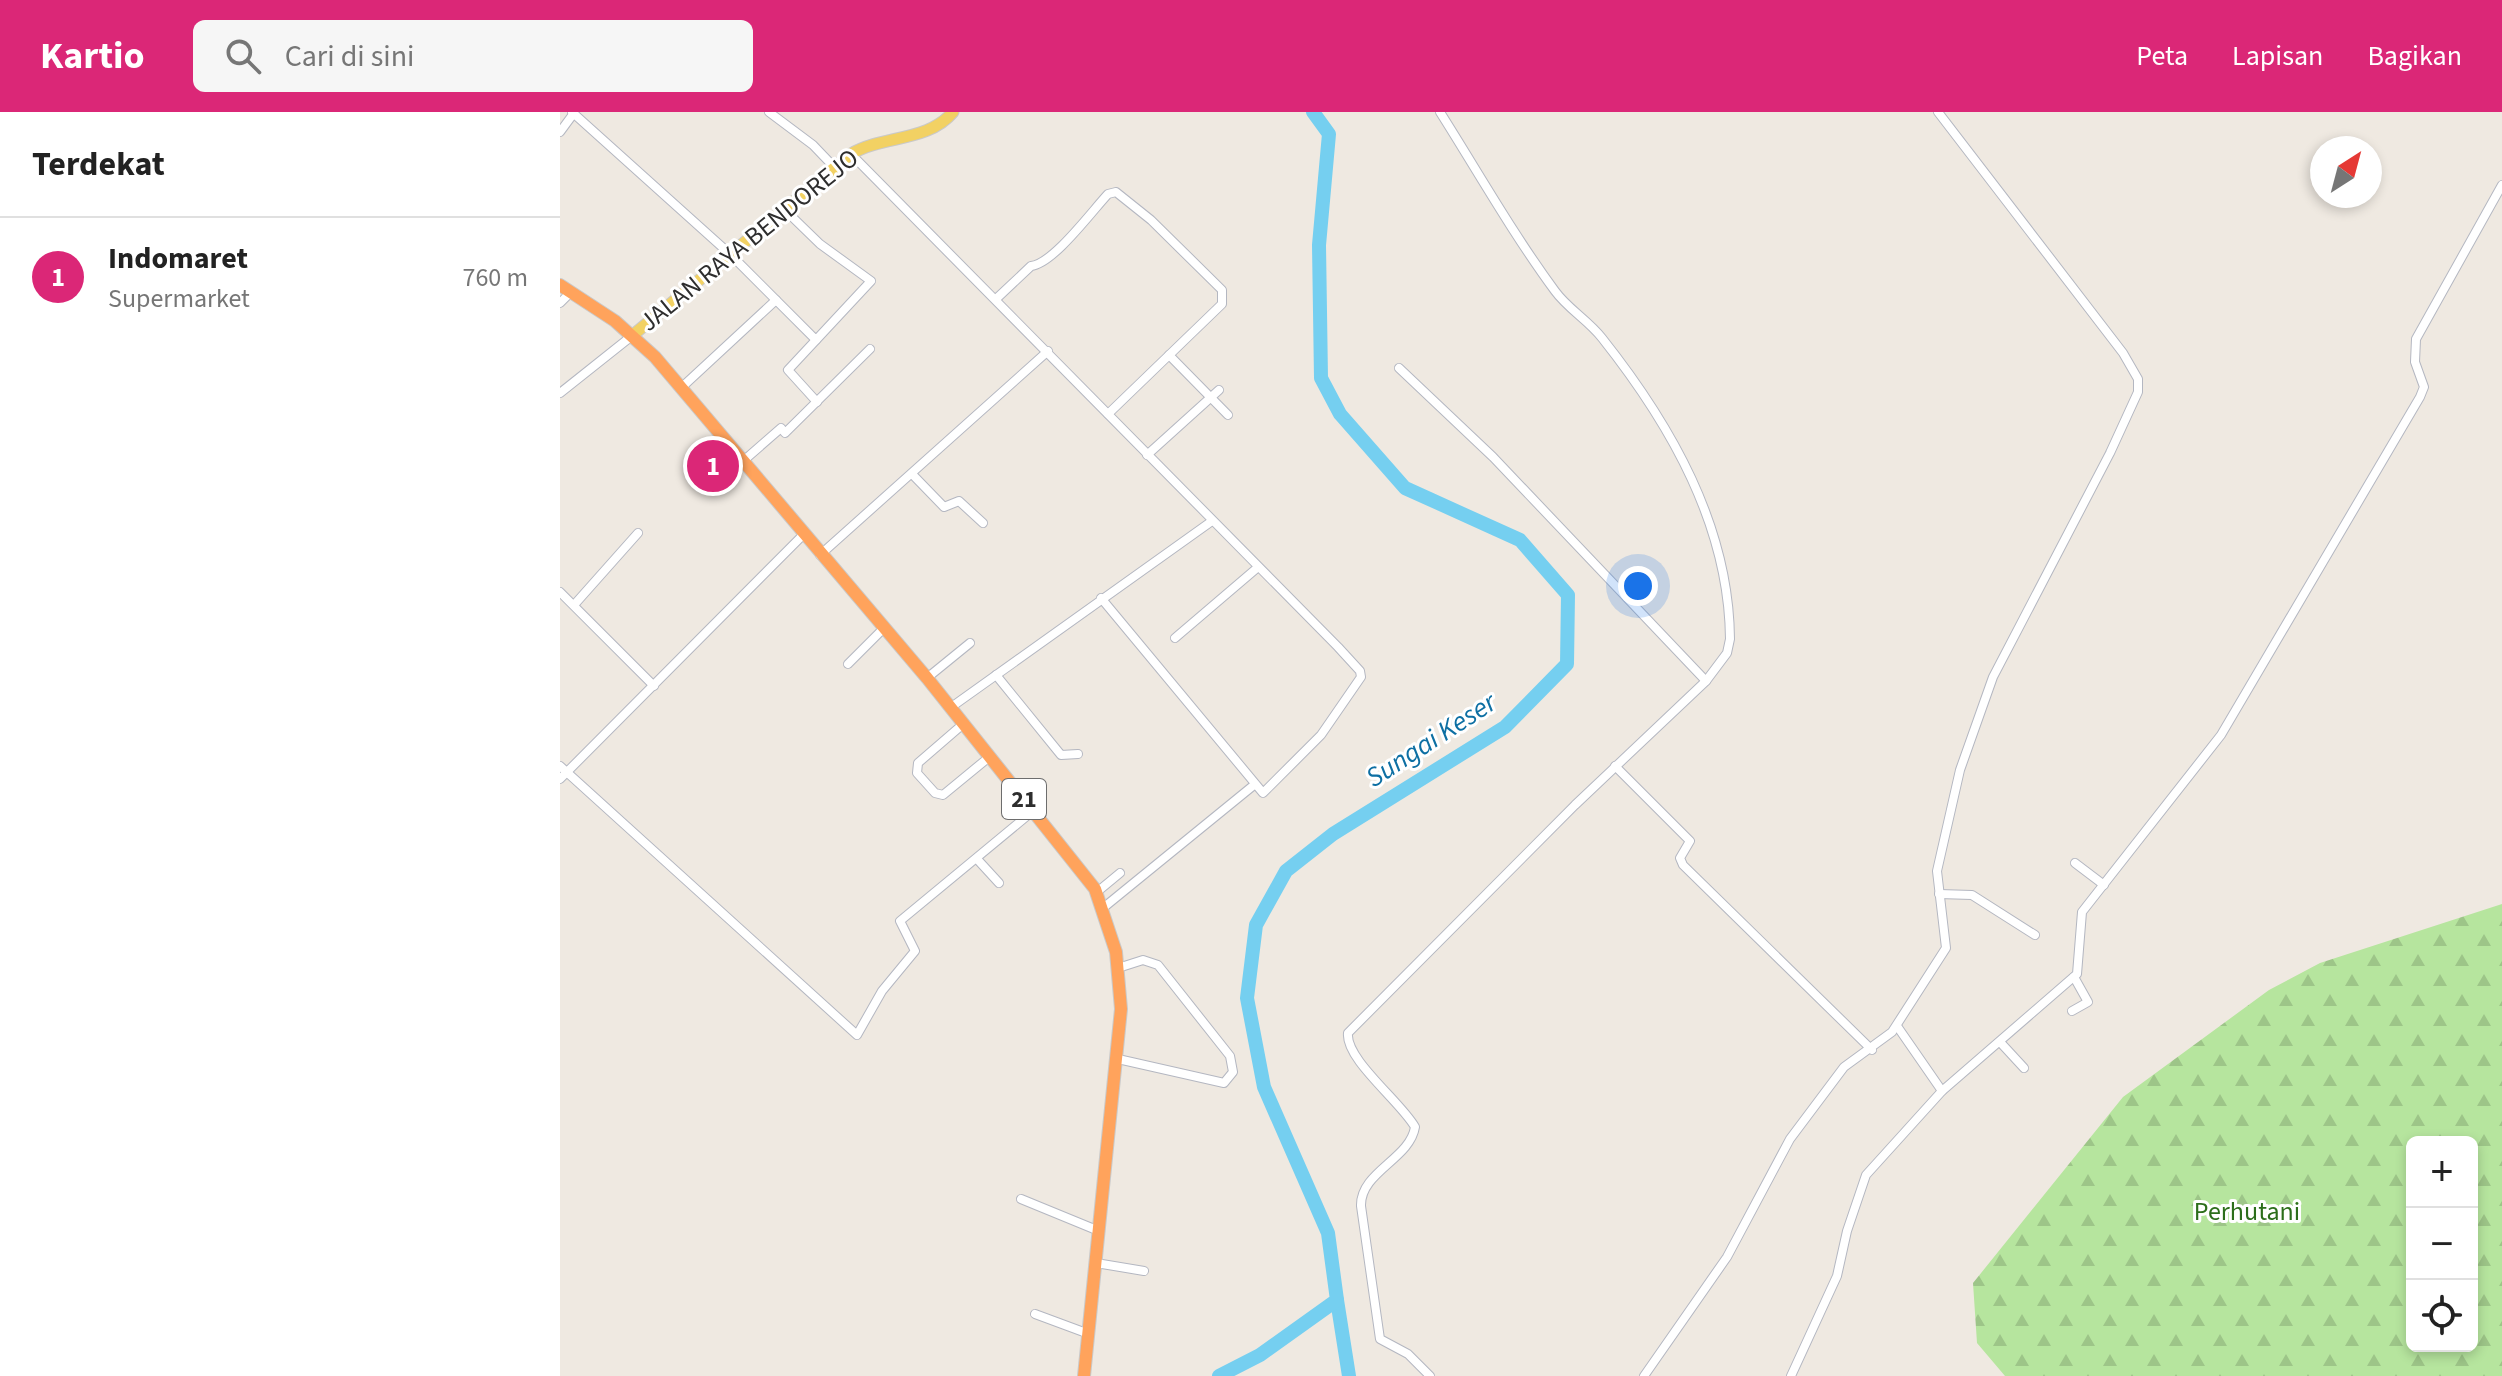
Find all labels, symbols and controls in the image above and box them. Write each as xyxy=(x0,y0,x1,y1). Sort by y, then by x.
search box xyxy=(193,20,753,92)
text: Kartio xyxy=(40,29,145,83)
icon: search xyxy=(221,34,265,78)
text: Cari di sini xyxy=(285,35,414,78)
text: Peta xyxy=(2136,36,2188,76)
text: Lapisan xyxy=(2232,36,2323,76)
text: Bagikan xyxy=(2367,36,2462,76)
north arrow xyxy=(2310,136,2382,208)
text: Terdekat xyxy=(32,140,165,189)
street label: JALAN RAYA BENDOREJO xyxy=(631,140,867,340)
text: Indomaret xyxy=(108,237,248,280)
text: 1 xyxy=(51,259,65,296)
text: 760 m xyxy=(462,259,528,296)
text: Supermarket xyxy=(108,280,250,317)
pin: 1 xyxy=(687,436,739,496)
your location xyxy=(1618,566,1658,606)
water label: Sungai Keser xyxy=(1358,682,1505,797)
road number: 21 xyxy=(1002,779,1046,819)
map controls xyxy=(2406,1136,2478,1352)
button: + xyxy=(2406,1136,2478,1208)
park label: Perhutani xyxy=(2194,1193,2300,1230)
button: − xyxy=(2406,1208,2478,1280)
button: locate xyxy=(2406,1280,2478,1352)

